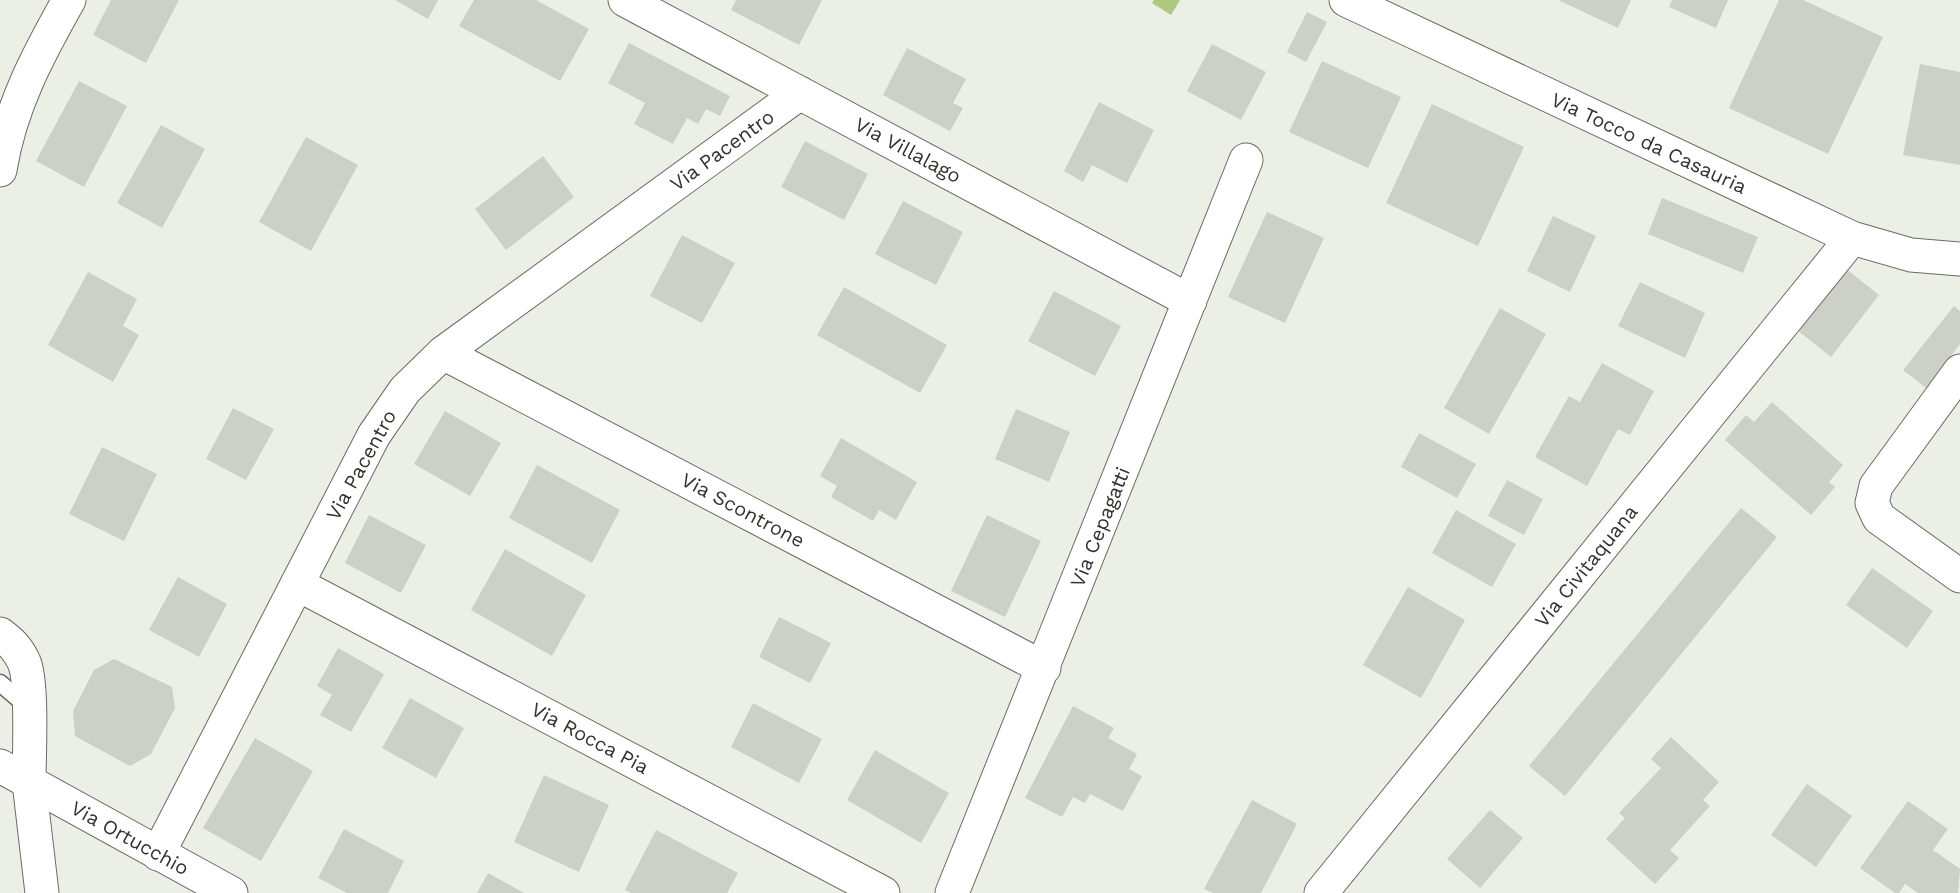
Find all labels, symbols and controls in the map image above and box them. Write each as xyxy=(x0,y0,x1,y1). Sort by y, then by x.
street label: Via Tocco da Casauria xyxy=(1548,87,1750,199)
street label: Via Pacentro xyxy=(665,104,779,196)
street label: Via Villalago xyxy=(851,112,965,188)
street label: Via Pacentro xyxy=(321,406,401,524)
street label: Via Cepagatti xyxy=(1065,463,1135,591)
street label: Via Scontrone xyxy=(677,467,809,553)
street label: Via Civitaquana xyxy=(1529,500,1643,632)
street label: Via Rocca Pia xyxy=(527,697,653,779)
street label: Via Ortucchio xyxy=(67,796,193,880)

